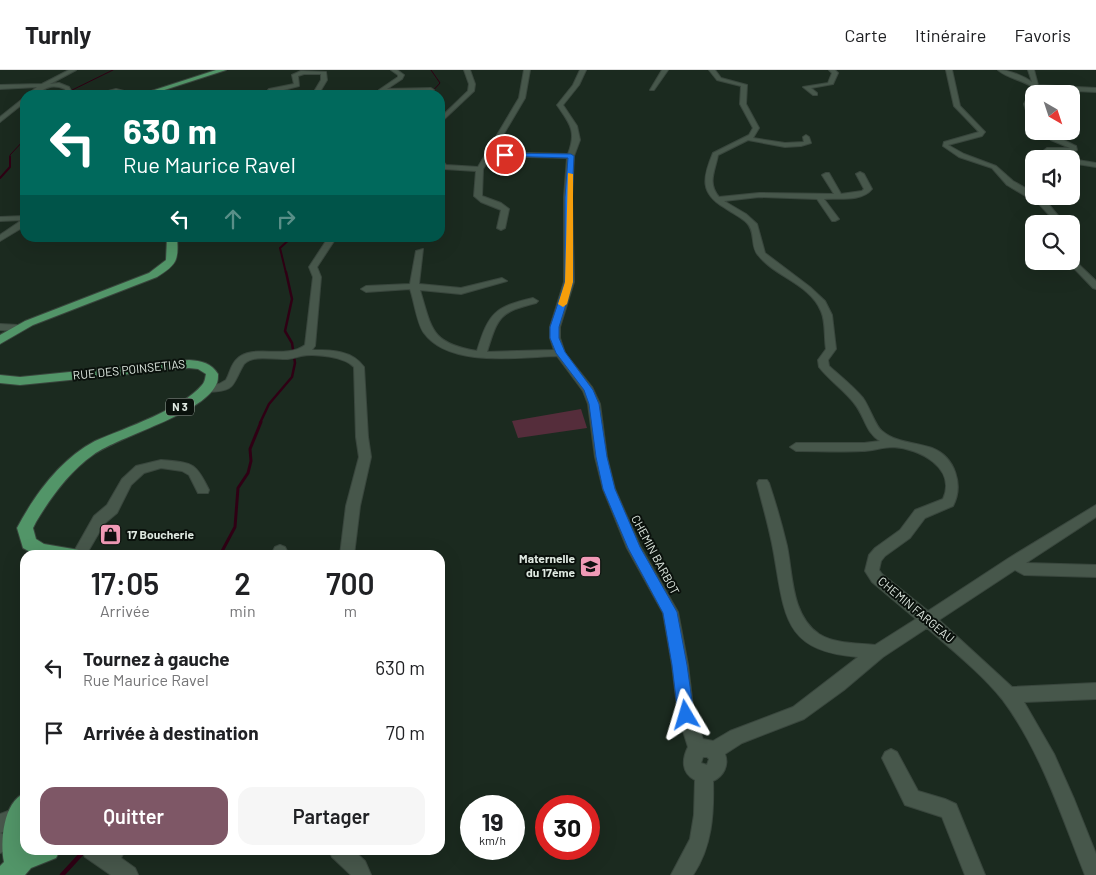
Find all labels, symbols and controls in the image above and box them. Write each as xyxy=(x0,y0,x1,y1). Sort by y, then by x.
text: Turnly xyxy=(25,20,91,49)
text: Carte xyxy=(844,24,887,46)
text: Itinéraire xyxy=(915,24,986,46)
text: Favoris xyxy=(1014,24,1071,46)
north arrow xyxy=(1025,85,1080,140)
map controls xyxy=(1025,85,1080,270)
text: 630 m xyxy=(123,109,217,151)
icon: left xyxy=(40,110,105,175)
pin xyxy=(484,134,526,176)
icon: arrive xyxy=(491,141,519,169)
button: sound xyxy=(1025,150,1080,205)
text: Rue Maurice Ravel xyxy=(123,151,296,177)
icon: left xyxy=(166,205,194,233)
icon: ahead xyxy=(219,205,247,233)
icon: right xyxy=(272,205,300,233)
button: search xyxy=(1025,215,1080,270)
street label: RUE DES POINSETIAS xyxy=(72,356,186,382)
road number: N 3 xyxy=(166,398,194,416)
street label: CHEMIN BARBOT xyxy=(629,512,683,597)
shop icon: 17 Boucherie xyxy=(99,523,123,547)
place label: 17 Boucherie xyxy=(127,527,194,541)
place label: Maternelle du 17ème xyxy=(519,551,575,579)
school or university icon: Maternelle du 17ème xyxy=(579,554,603,578)
text: 17:05 xyxy=(90,565,159,601)
text: 2 xyxy=(234,565,251,601)
text: 700 xyxy=(326,565,375,601)
street label: CHEMIN FARGEAU xyxy=(876,573,958,645)
text: Arrivée xyxy=(100,601,150,620)
text: min xyxy=(230,601,256,620)
text: m xyxy=(344,601,357,620)
text: Tournez à gauche xyxy=(83,647,230,670)
icon: left xyxy=(40,654,68,682)
text: 630 m xyxy=(375,656,425,679)
text: Rue Maurice Ravel xyxy=(83,670,209,689)
position arrow xyxy=(659,688,711,740)
icon: arrive xyxy=(40,719,68,747)
text: Arrivée à destination xyxy=(83,721,259,744)
text: 70 m xyxy=(386,721,425,744)
button: Quitter xyxy=(40,787,228,845)
button: Partager xyxy=(238,787,425,845)
speed limit sign: 30 xyxy=(535,795,600,860)
text: 19 xyxy=(481,806,504,836)
text: km/h xyxy=(479,833,506,847)

